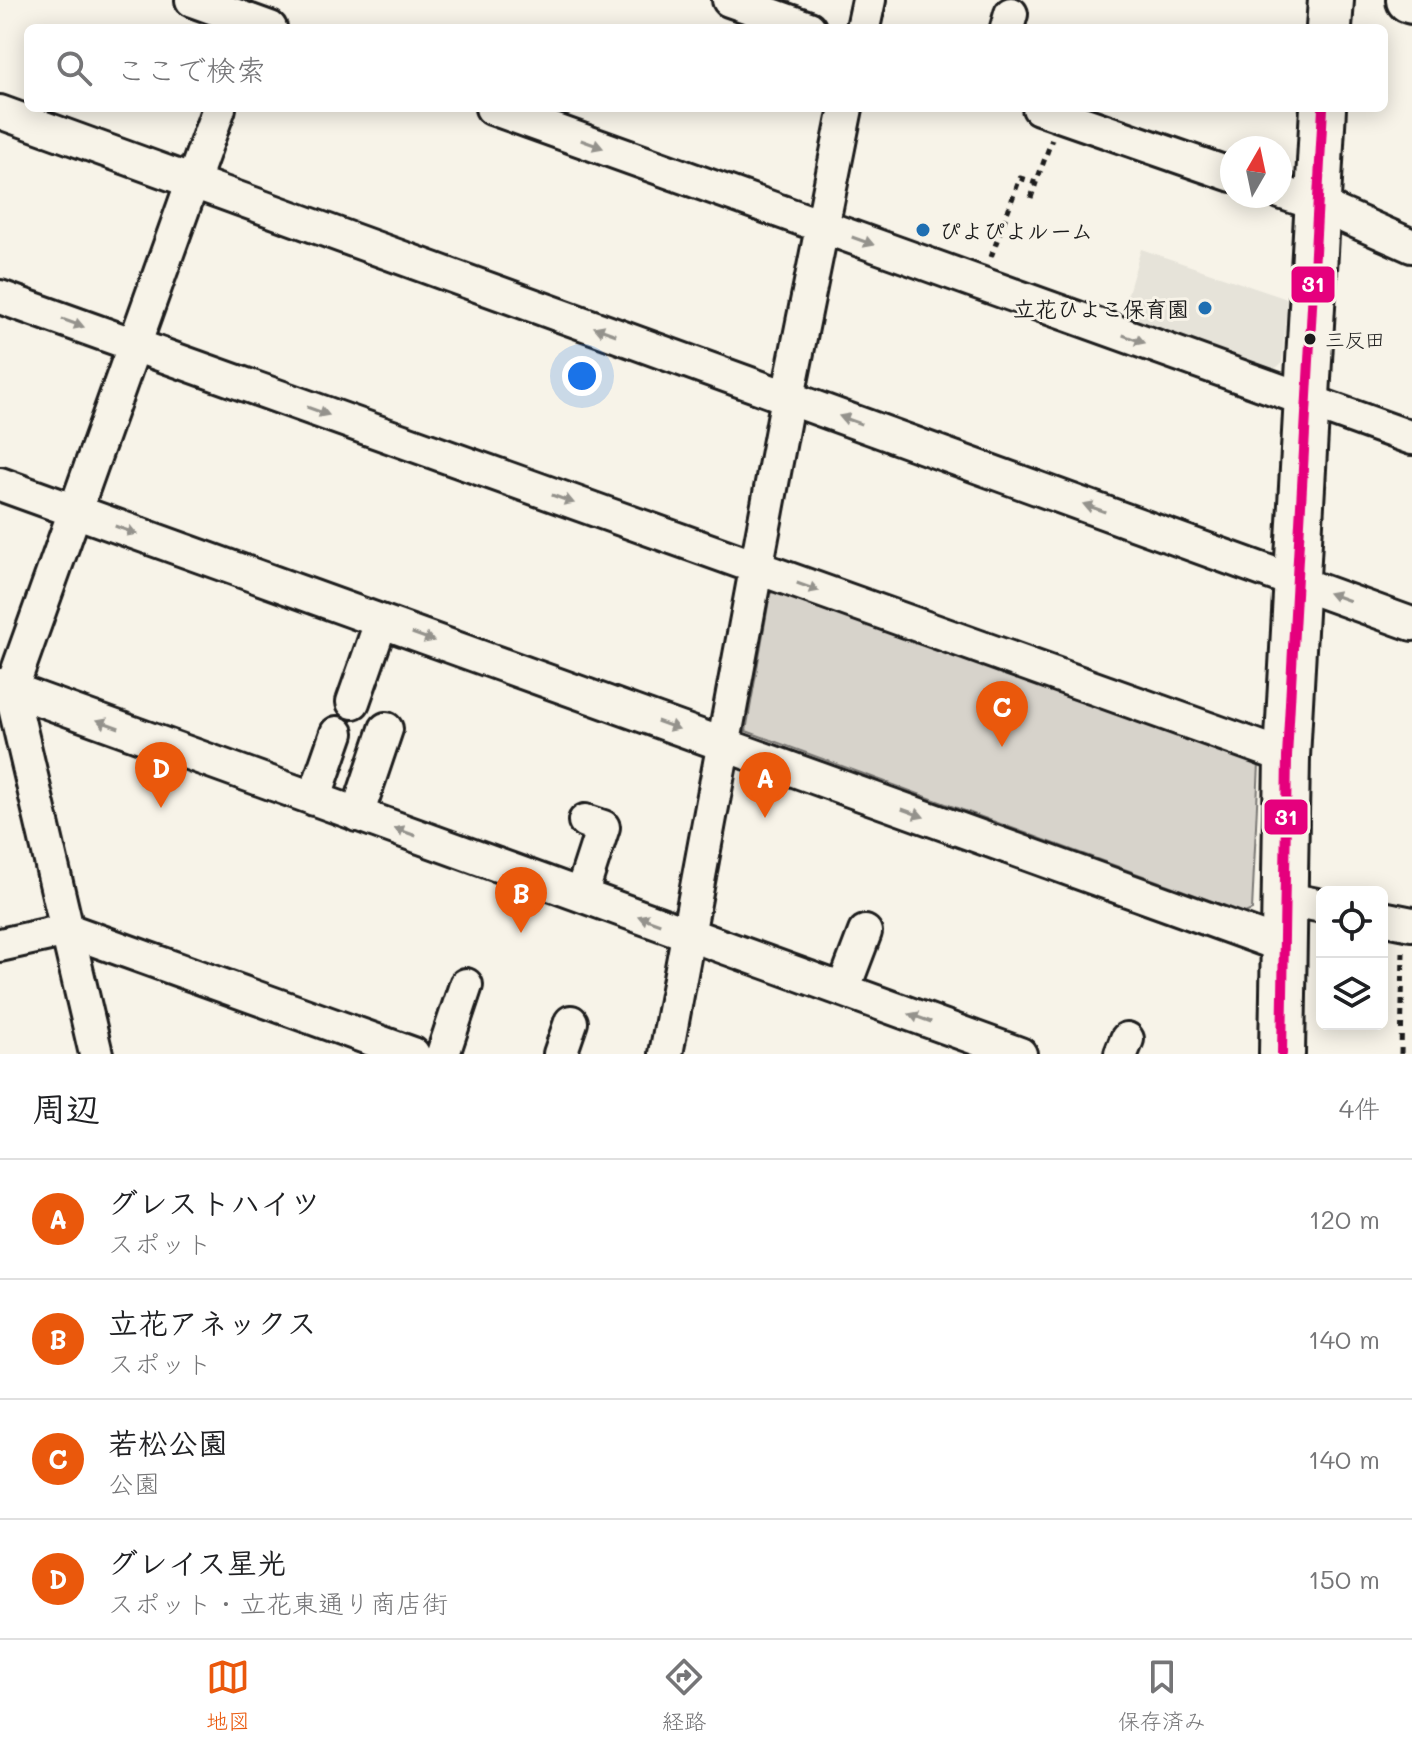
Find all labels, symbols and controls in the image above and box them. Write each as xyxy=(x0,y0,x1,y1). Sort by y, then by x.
search box xyxy=(24,24,1388,112)
icon: search xyxy=(52,46,96,90)
text: ここで検索 xyxy=(116,49,266,89)
north arrow xyxy=(1220,136,1292,208)
one-way arrow xyxy=(580,138,604,151)
place label: ぴよぴよルーム xyxy=(939,216,1093,245)
marker: ぴよぴよルーム xyxy=(914,221,932,239)
one-way arrow xyxy=(851,236,875,248)
line badge: 31 xyxy=(1290,265,1336,304)
text: 31 xyxy=(1302,269,1324,298)
place label: 立花ひよこ保育園 xyxy=(1013,294,1189,323)
marker: 立花ひよこ保育園 xyxy=(1196,299,1214,317)
one-way arrow xyxy=(62,318,86,330)
one-way arrow xyxy=(593,325,617,337)
place label: 三反田 xyxy=(1325,326,1385,352)
marker: 三反田 xyxy=(1302,331,1318,347)
one-way arrow xyxy=(1122,333,1146,345)
your location xyxy=(562,356,602,396)
one-way arrow xyxy=(306,405,330,418)
one-way arrow xyxy=(838,413,862,426)
one-way arrow xyxy=(551,493,575,506)
one-way arrow xyxy=(1082,502,1106,514)
one-way arrow xyxy=(114,524,138,537)
one-way arrow xyxy=(796,581,820,593)
one-way arrow xyxy=(1327,590,1351,603)
one-way arrow xyxy=(412,631,436,644)
pin: C xyxy=(976,681,1028,747)
one-way arrow xyxy=(95,718,119,730)
one-way arrow xyxy=(656,719,680,732)
pin: D xyxy=(135,742,187,808)
pin: A xyxy=(739,752,791,818)
line badge: 31 xyxy=(1263,798,1309,836)
text: 31 xyxy=(1275,802,1297,831)
one-way arrow xyxy=(901,807,925,820)
one-way arrow xyxy=(393,825,417,837)
pin: B xyxy=(495,867,547,933)
map controls xyxy=(1316,886,1388,1030)
button: locate xyxy=(1316,886,1388,958)
one-way arrow xyxy=(637,913,661,925)
button: layers xyxy=(1316,958,1388,1030)
one-way arrow xyxy=(908,1011,932,1024)
text: 周辺 xyxy=(32,1085,100,1130)
text: 4件 xyxy=(1339,1091,1380,1125)
text: グレストハイツ xyxy=(108,1182,320,1222)
text: A xyxy=(49,1202,67,1236)
text: 120 m xyxy=(1309,1202,1380,1236)
text: スポット xyxy=(108,1226,212,1260)
text: 立花アネックス xyxy=(108,1302,317,1342)
text: B xyxy=(49,1322,67,1356)
text: 140 m xyxy=(1308,1322,1380,1356)
text: スポット xyxy=(108,1346,212,1380)
text: 若松公園 xyxy=(108,1422,228,1462)
text: C xyxy=(48,1442,68,1476)
text: 140 m xyxy=(1308,1442,1380,1476)
text: 公園 xyxy=(108,1466,160,1500)
text: グレイス星光 xyxy=(108,1542,287,1582)
text: D xyxy=(49,1562,67,1596)
text: 150 m xyxy=(1308,1562,1380,1596)
text: スポット · 立花東通り商店街 xyxy=(108,1586,448,1620)
tab: 地図 xyxy=(206,1655,250,1735)
tab: 経路 xyxy=(662,1655,706,1735)
tab: 保存済み xyxy=(1118,1655,1206,1735)

